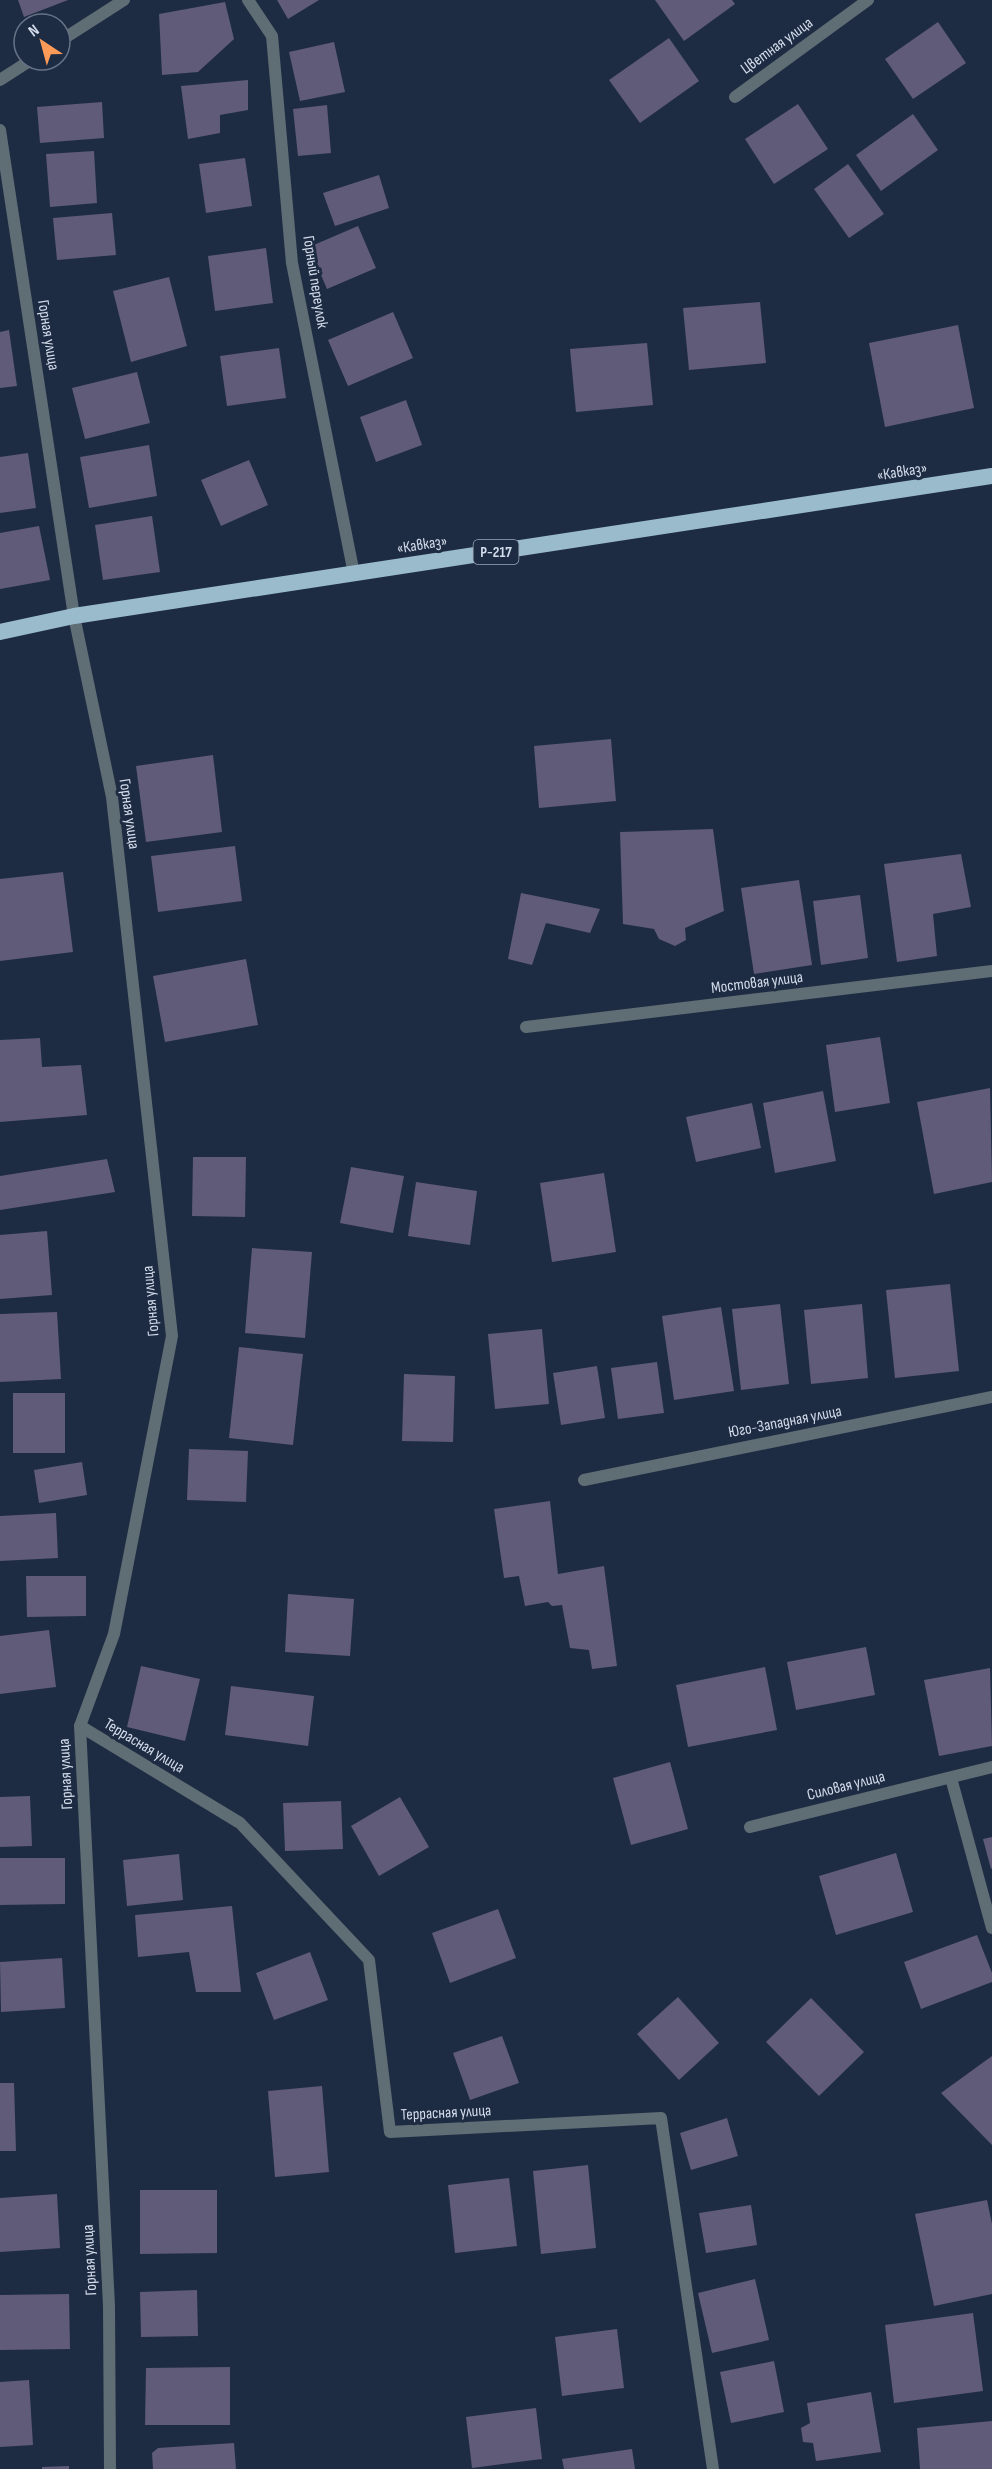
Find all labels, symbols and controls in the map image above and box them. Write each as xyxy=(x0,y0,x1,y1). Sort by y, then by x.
north arrow xyxy=(12,12,72,72)
street label: Цветная улица xyxy=(737,14,817,78)
text: N xyxy=(25,21,43,41)
street label: Горный переулок xyxy=(298,234,332,331)
street label: Горная улица xyxy=(33,298,63,372)
street label: «Кавказ» xyxy=(876,459,928,485)
street label: «Кавказ» xyxy=(396,532,448,558)
road number: Р-217 xyxy=(474,540,518,564)
street label: Горная улица xyxy=(115,778,143,850)
street label: Мостовая улица xyxy=(710,968,804,998)
street label: Горная улица xyxy=(138,1265,164,1337)
street label: Юго-Западная улица xyxy=(727,1402,843,1442)
street label: Террасная улица xyxy=(100,1715,188,1777)
street label: Горная улица xyxy=(55,1738,77,1810)
street label: Силовая улица xyxy=(805,1767,887,1805)
street label: Террасная улица xyxy=(400,2101,492,2125)
street label: Горная улица xyxy=(79,2224,101,2296)

